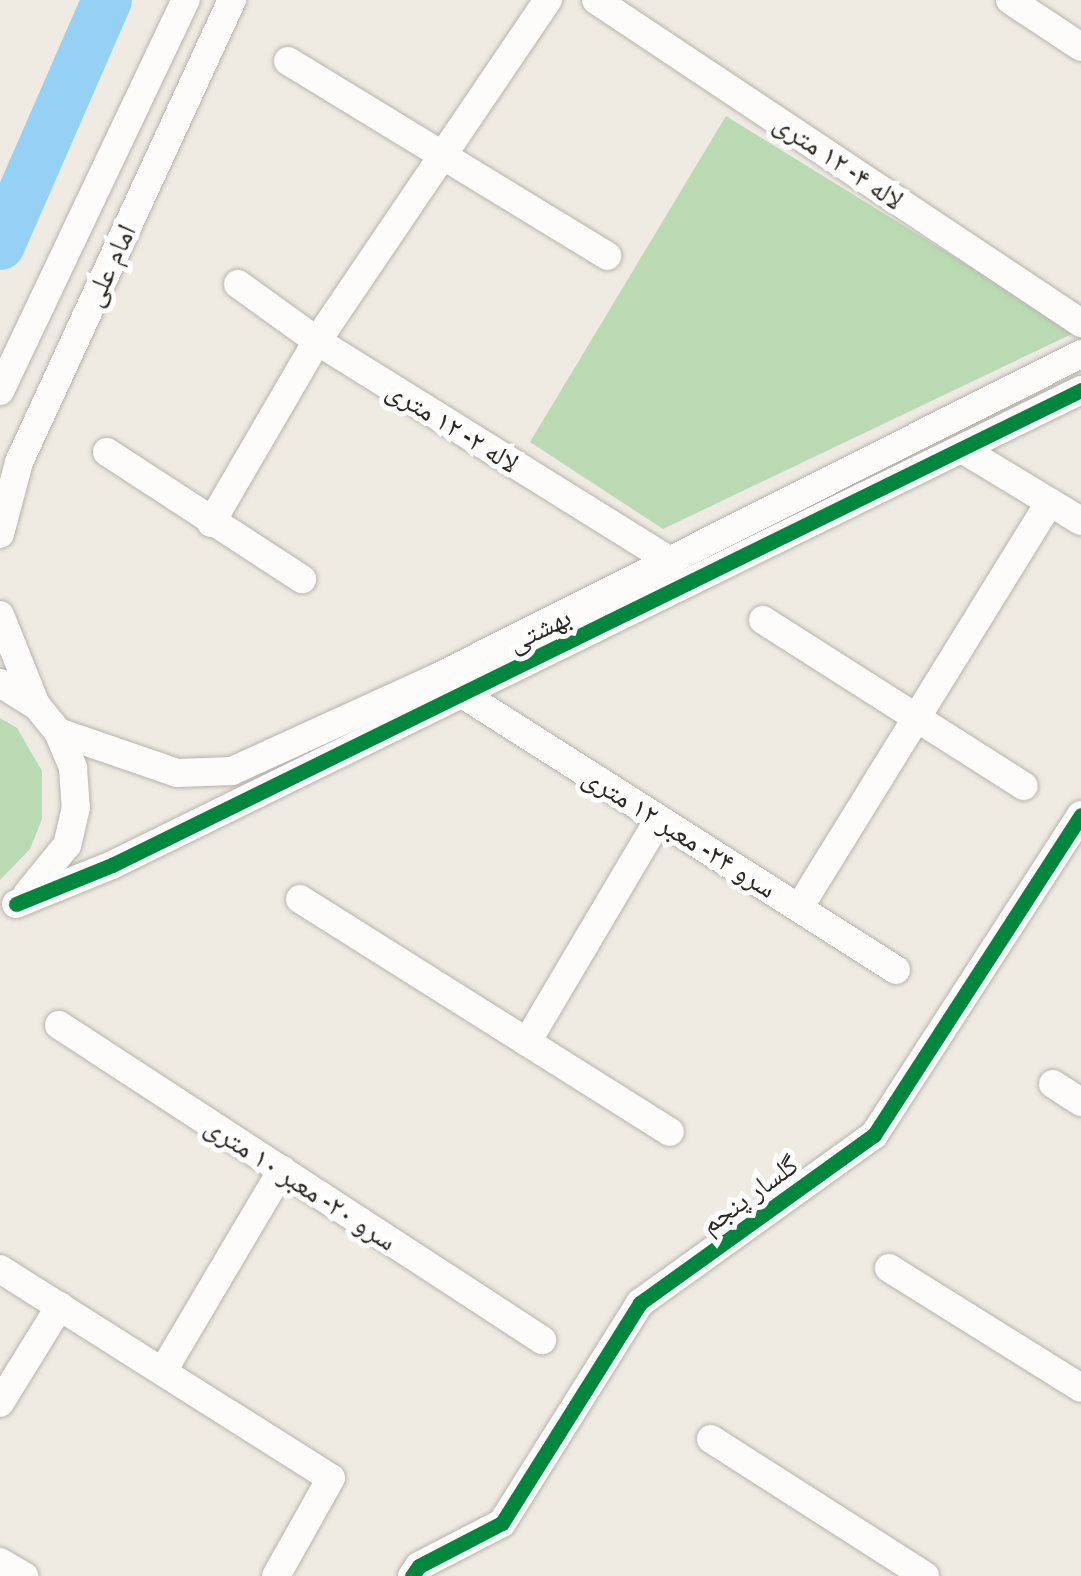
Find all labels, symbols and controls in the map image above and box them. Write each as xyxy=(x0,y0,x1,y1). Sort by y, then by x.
street label: لاله ۴- ۱۲ متری xyxy=(768,105,910,217)
street label: امام علی xyxy=(75,219,143,311)
street label: لاله ۲- ۱۲ متری xyxy=(381,372,525,480)
street label: بهشتی xyxy=(502,599,576,659)
street label: سرو ۲۴- معبر ۱۲ متری xyxy=(577,759,783,905)
street label: سرو ۲۰- معبر ۱۰ متری xyxy=(199,1109,403,1257)
street label: گلسار پنجم xyxy=(694,1147,804,1241)

